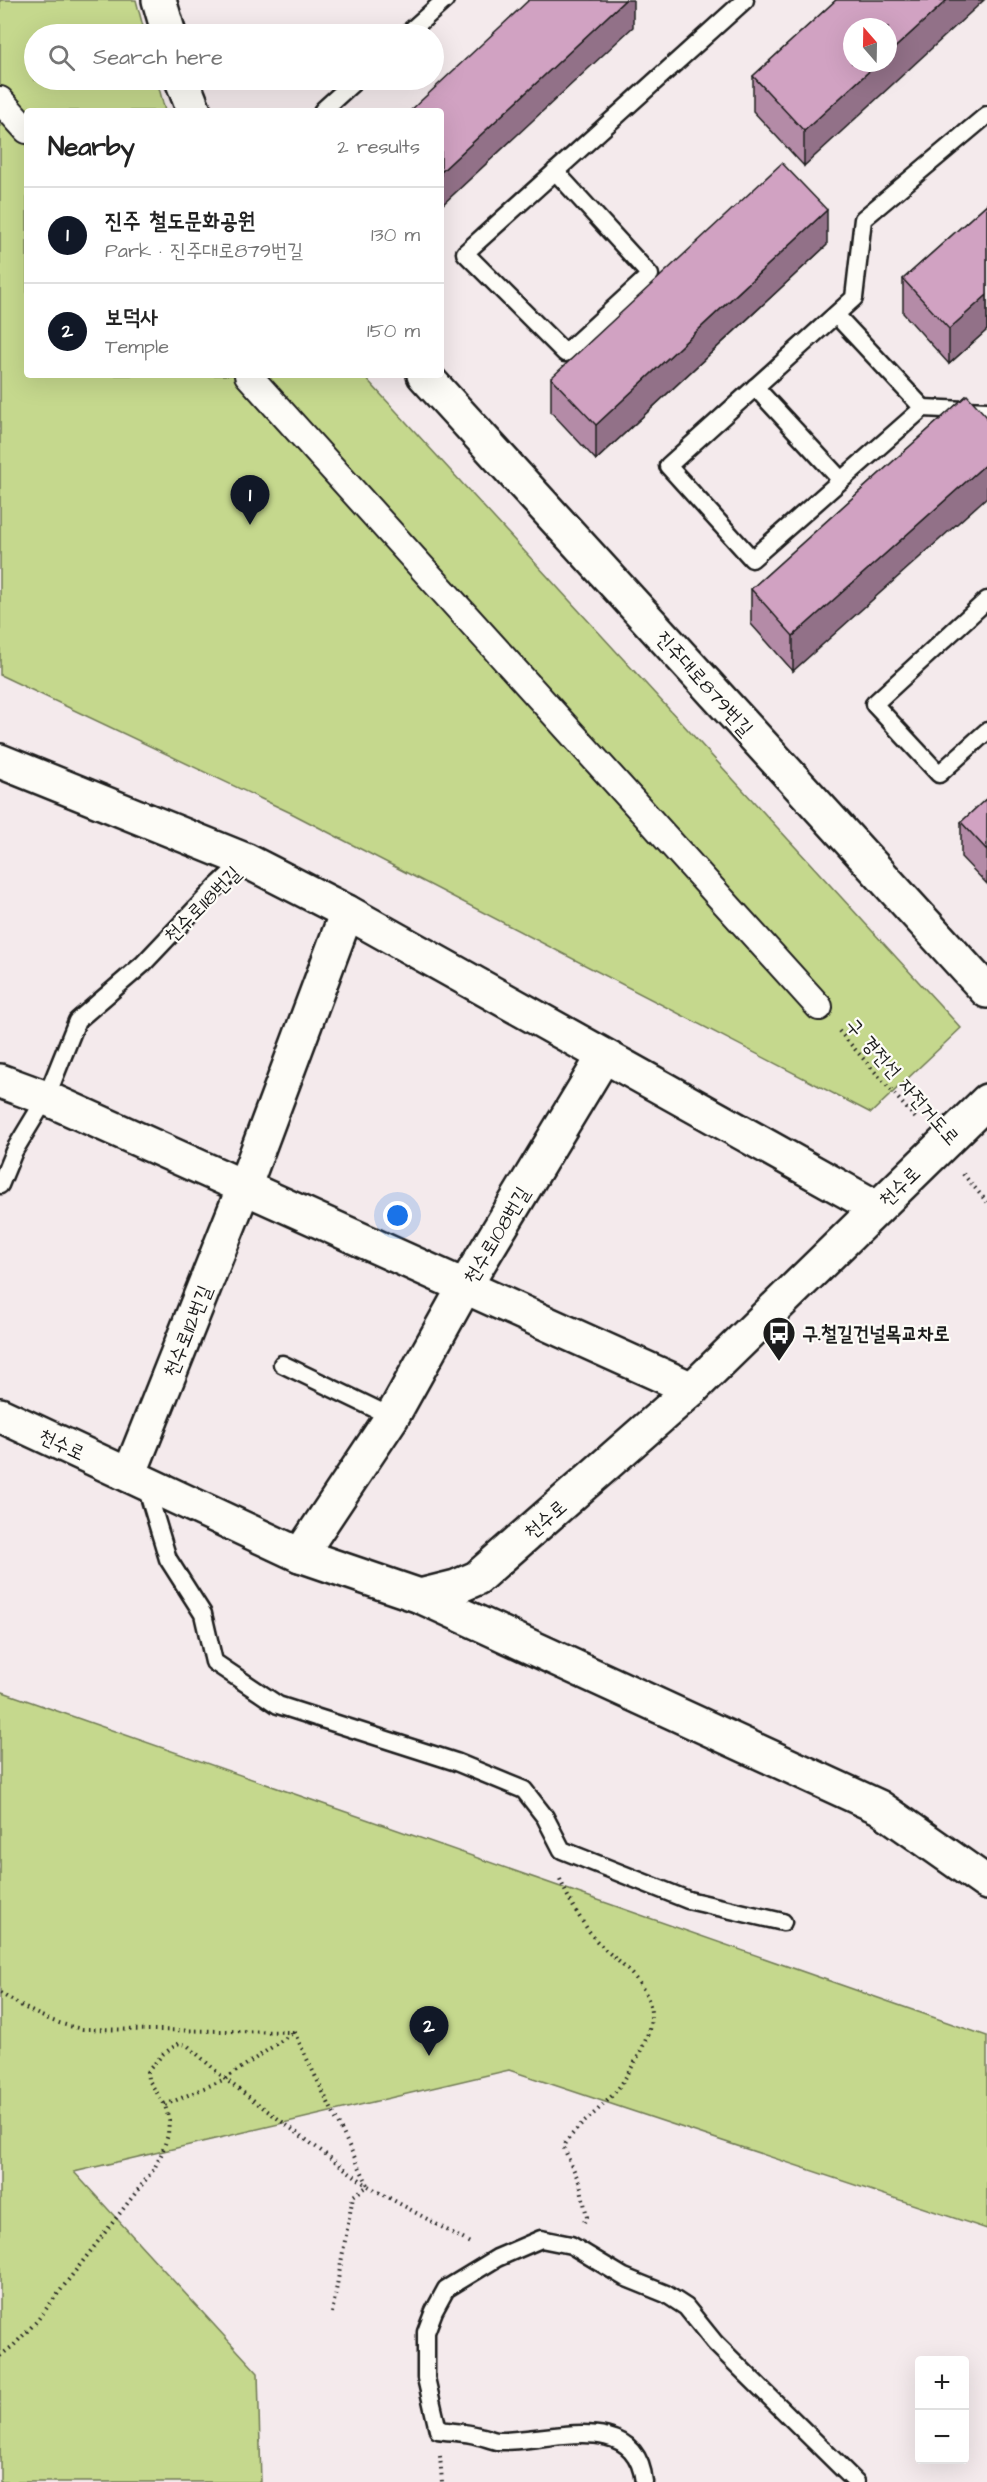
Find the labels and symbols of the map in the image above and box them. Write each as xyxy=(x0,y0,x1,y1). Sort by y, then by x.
north arrow xyxy=(843,18,897,72)
pin: 1 xyxy=(230,476,270,525)
street label: 진주대로879번길 xyxy=(649,625,759,743)
street label: 천수로118번길 xyxy=(158,860,247,949)
street label: 구 경전선 자전거도로 xyxy=(839,1012,966,1152)
street label: 천수로 xyxy=(873,1160,927,1214)
street label: 천수로108번길 xyxy=(457,1182,537,1289)
your location xyxy=(383,1201,412,1230)
street label: 천수로112번길 xyxy=(157,1281,219,1382)
bus stop icon: 구.철길건널목교차로 xyxy=(761,1315,797,1362)
place label: 구.철길건널목교차로 xyxy=(802,1320,950,1348)
street label: 천수로 xyxy=(34,1422,89,1468)
street label: 천수로 xyxy=(518,1493,573,1546)
pin: 2 xyxy=(410,2006,448,2056)

